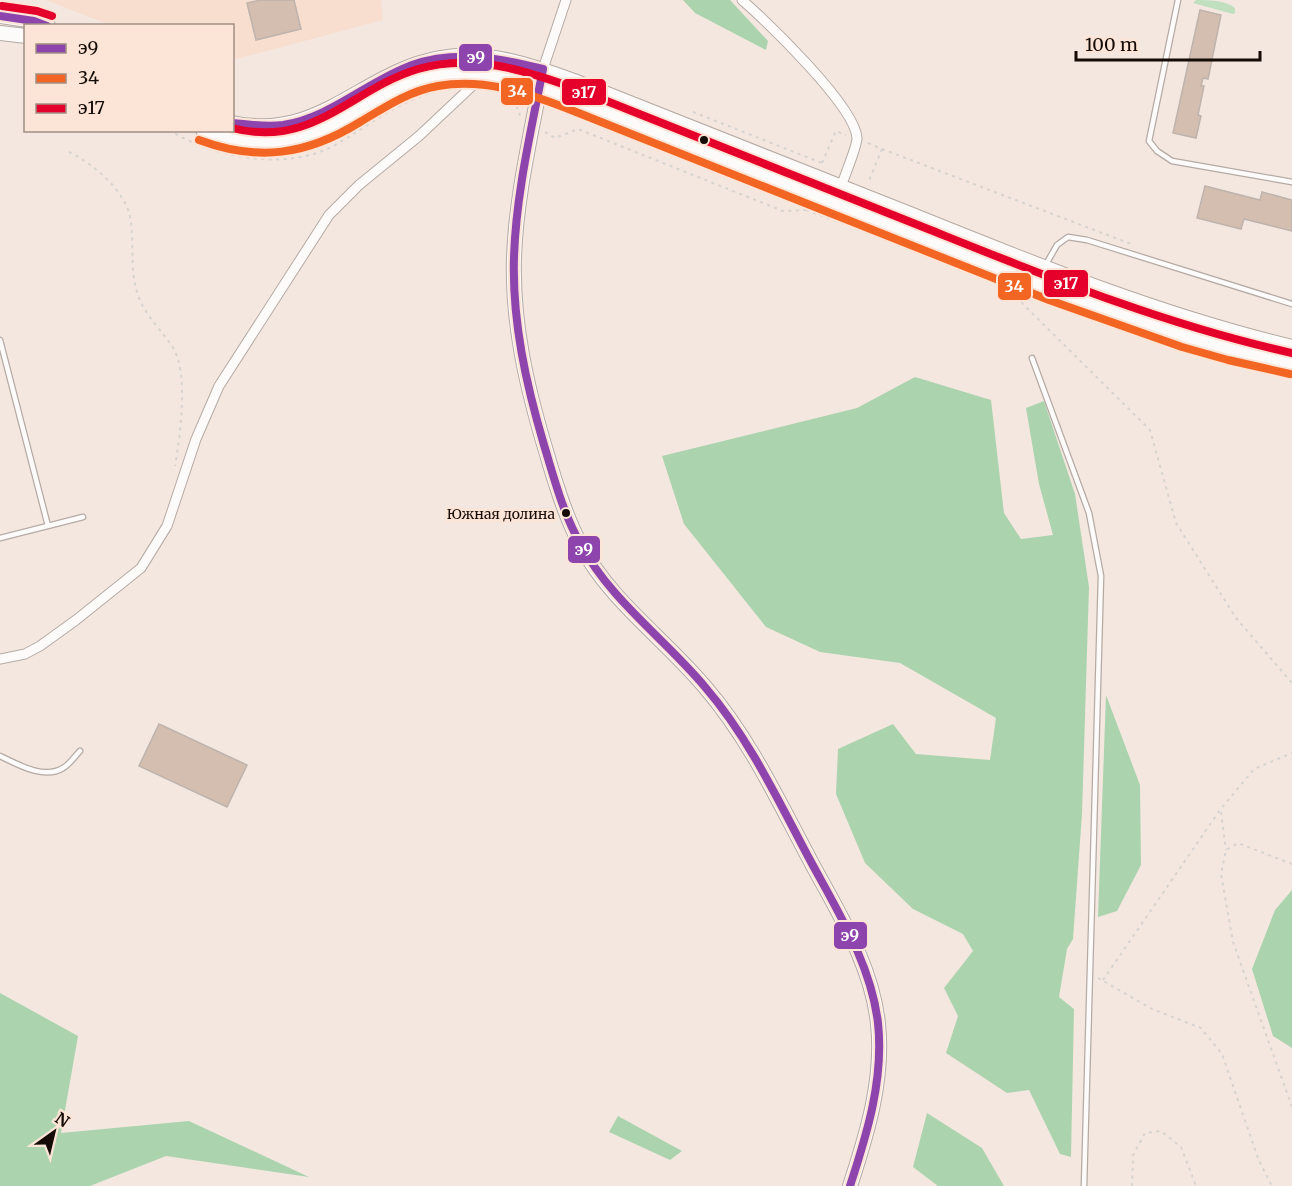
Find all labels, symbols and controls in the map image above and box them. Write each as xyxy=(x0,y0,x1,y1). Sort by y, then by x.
legend xyxy=(24,24,234,132)
scale bar xyxy=(1076,24,1260,62)
text: 100 m xyxy=(1085,33,1138,56)
text: э9 xyxy=(78,36,98,59)
line badge: э9 xyxy=(458,43,493,72)
text: э9 xyxy=(467,47,485,67)
text: 34 xyxy=(78,66,99,89)
line badge: 34 xyxy=(500,77,534,106)
line badge: э17 xyxy=(561,78,607,106)
text: 34 xyxy=(507,81,527,101)
text: э17 xyxy=(572,82,597,102)
text: э17 xyxy=(78,96,105,119)
unlabelled marker xyxy=(698,134,710,146)
line badge: э17 xyxy=(1043,269,1089,298)
line badge: 34 xyxy=(997,272,1032,301)
text: э17 xyxy=(1054,273,1079,293)
text: 34 xyxy=(1004,276,1024,296)
place label: Южная долина xyxy=(447,505,555,523)
marker: Южная долина xyxy=(560,507,572,519)
line badge: э9 xyxy=(567,535,601,564)
text: э9 xyxy=(575,539,593,559)
line badge: э9 xyxy=(833,921,868,950)
text: э9 xyxy=(841,925,859,945)
north arrow xyxy=(24,1102,84,1162)
text: N xyxy=(52,1108,74,1132)

